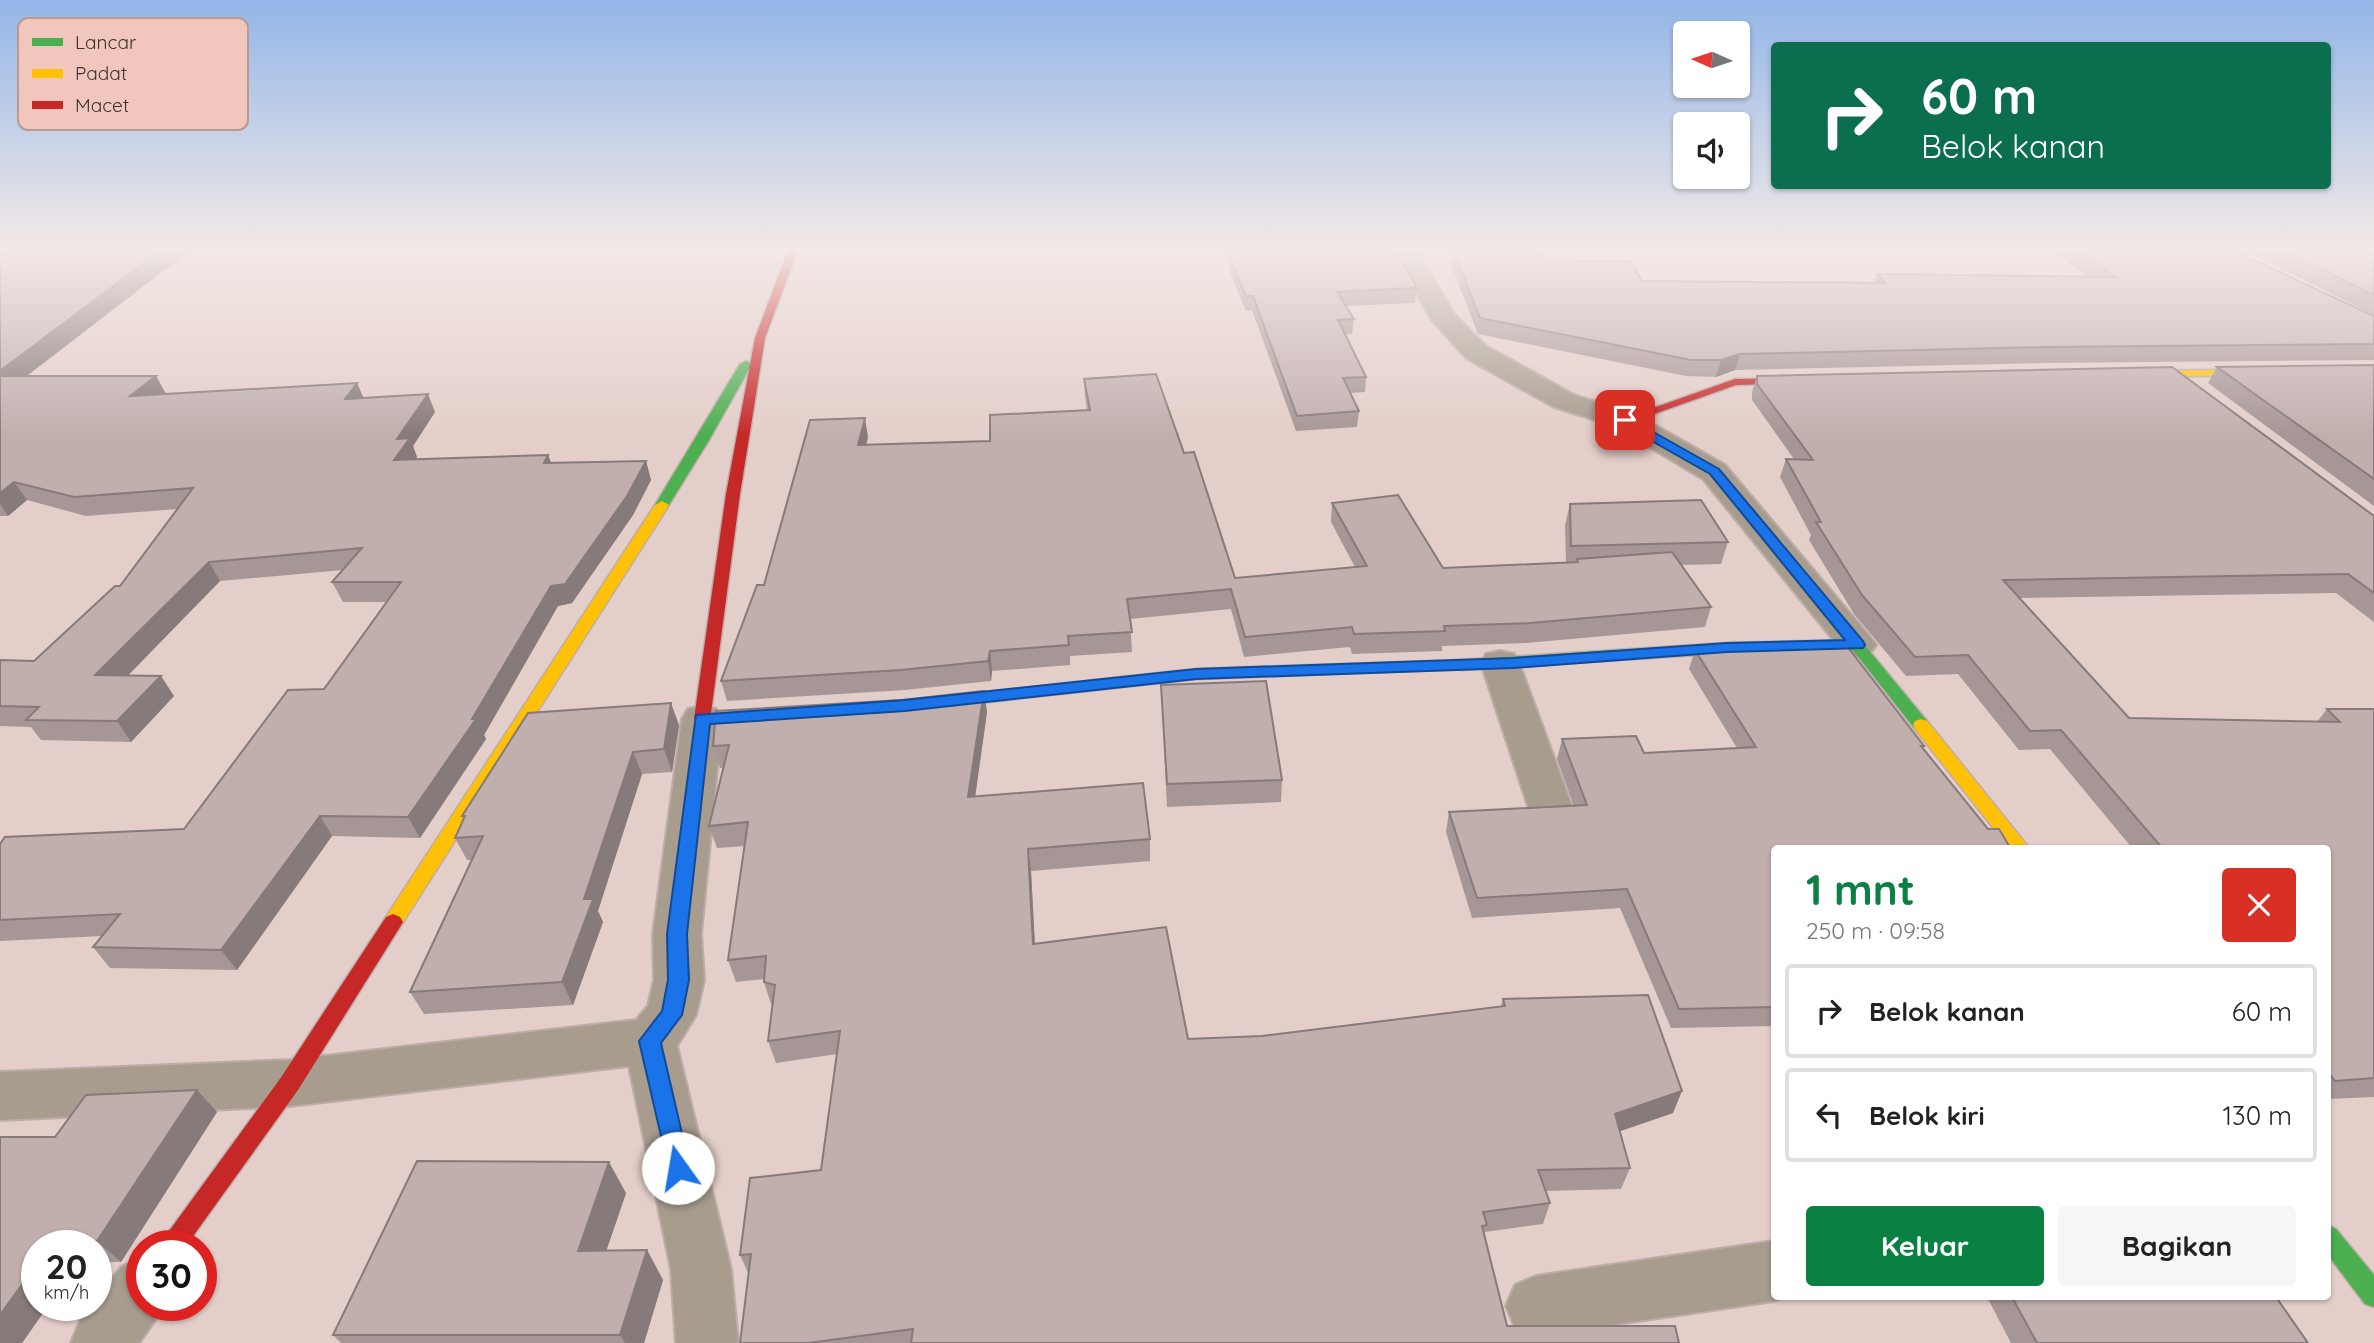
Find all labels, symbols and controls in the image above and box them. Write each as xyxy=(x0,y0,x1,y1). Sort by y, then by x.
legend xyxy=(18,18,248,130)
north arrow xyxy=(1673,21,1750,98)
map controls xyxy=(1673,21,1750,189)
text: Lancar xyxy=(75,30,137,54)
text: Padat xyxy=(75,61,127,85)
text: 60 m xyxy=(1921,65,2037,126)
icon: right xyxy=(1806,70,1897,161)
text: Macet xyxy=(75,93,129,117)
button: sound xyxy=(1673,112,1750,189)
text: Belok kanan xyxy=(1921,126,2105,166)
pin xyxy=(1595,390,1655,450)
icon: arrive xyxy=(1606,401,1644,439)
text: 1 mnt xyxy=(1806,863,1915,916)
button: close xyxy=(2222,868,2296,942)
text: 250 m · 09:58 xyxy=(1806,916,1945,945)
icon: right xyxy=(1810,992,1848,1030)
text: Belok kanan xyxy=(1869,995,2025,1028)
text: 60 m xyxy=(2232,995,2292,1028)
icon: left xyxy=(1810,1096,1848,1134)
text: Belok kiri xyxy=(1869,1099,1985,1132)
text: 130 m xyxy=(2222,1099,2292,1132)
position arrow xyxy=(641,1131,715,1205)
button: Keluar xyxy=(1806,1206,2044,1286)
button: Bagikan xyxy=(2058,1206,2296,1286)
speed limit sign: 30 xyxy=(126,1230,217,1321)
text: 20 xyxy=(46,1244,87,1288)
text: km/h xyxy=(44,1281,89,1304)

